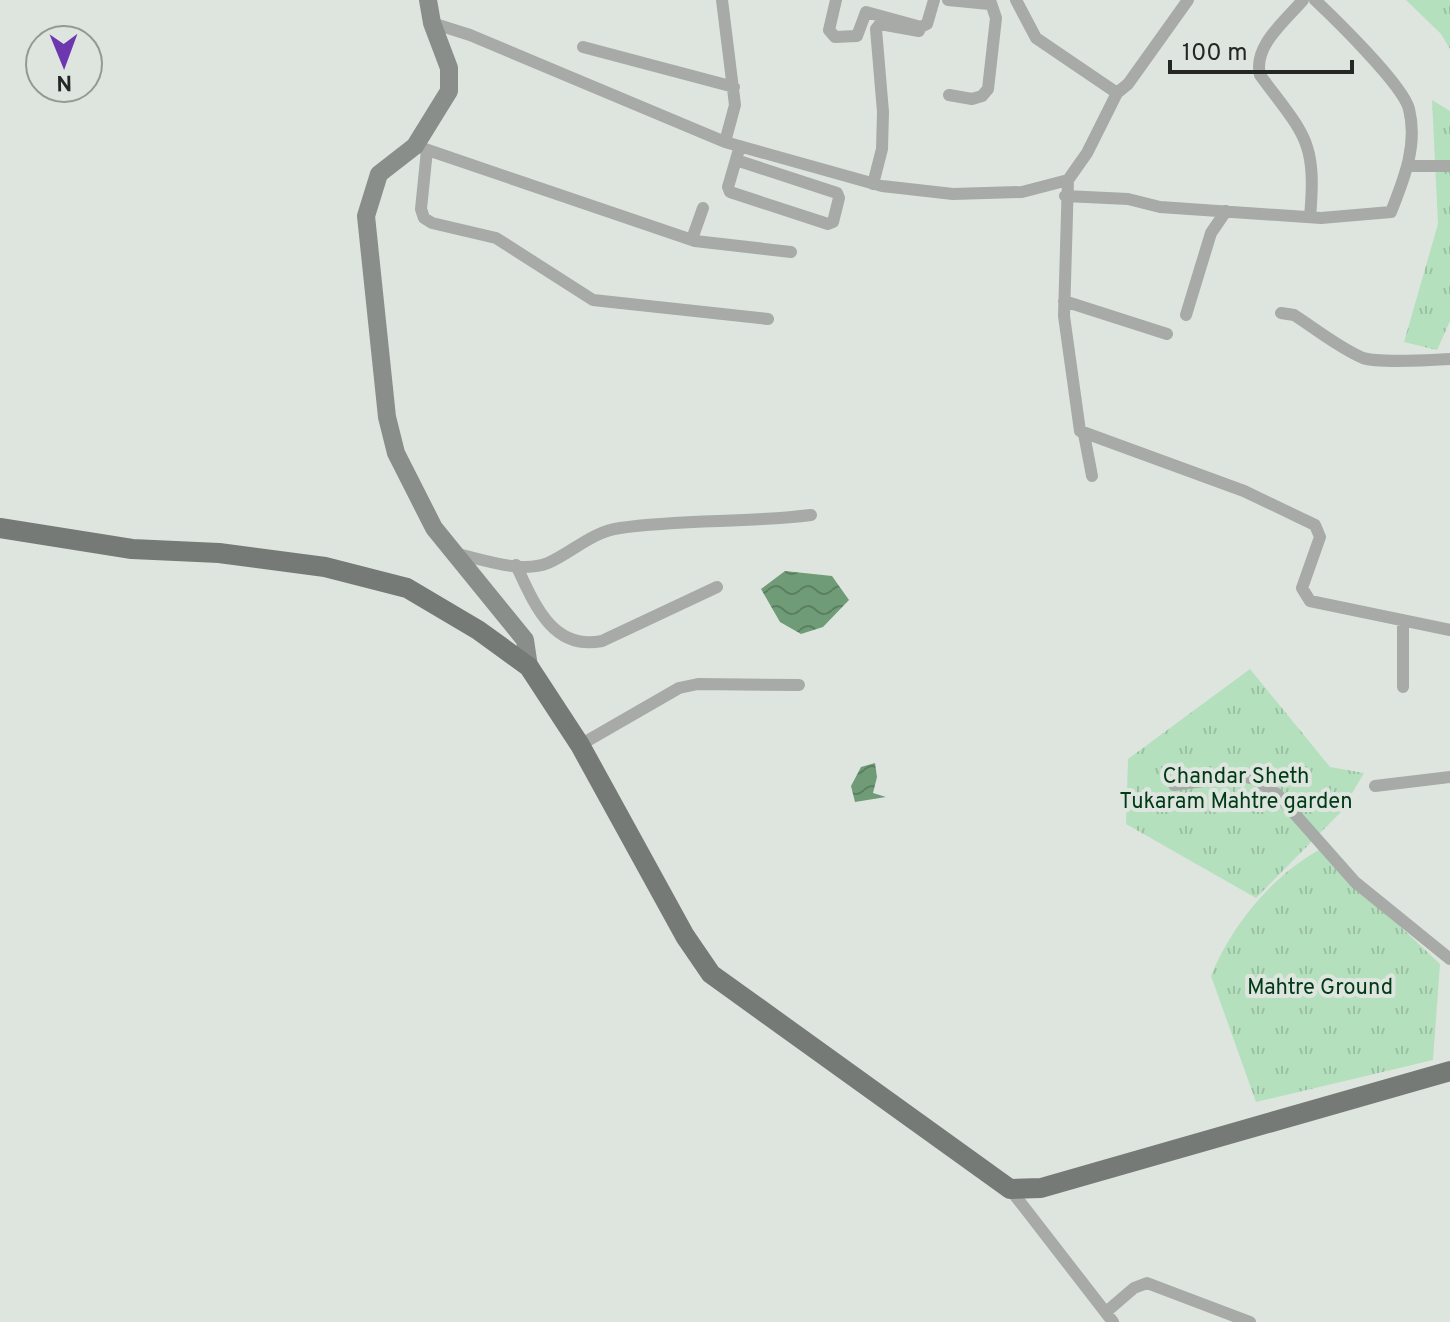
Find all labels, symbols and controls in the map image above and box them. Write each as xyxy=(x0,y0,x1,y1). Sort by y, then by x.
north arrow xyxy=(24,24,104,104)
scale bar xyxy=(1170,24,1352,74)
text: 100 m xyxy=(1182,39,1248,69)
text: N xyxy=(56,68,72,95)
park label: Chandar Sheth Tukaram Mahtre garden xyxy=(1119,764,1353,816)
park label: Mahtre Ground xyxy=(1247,975,1393,1002)

